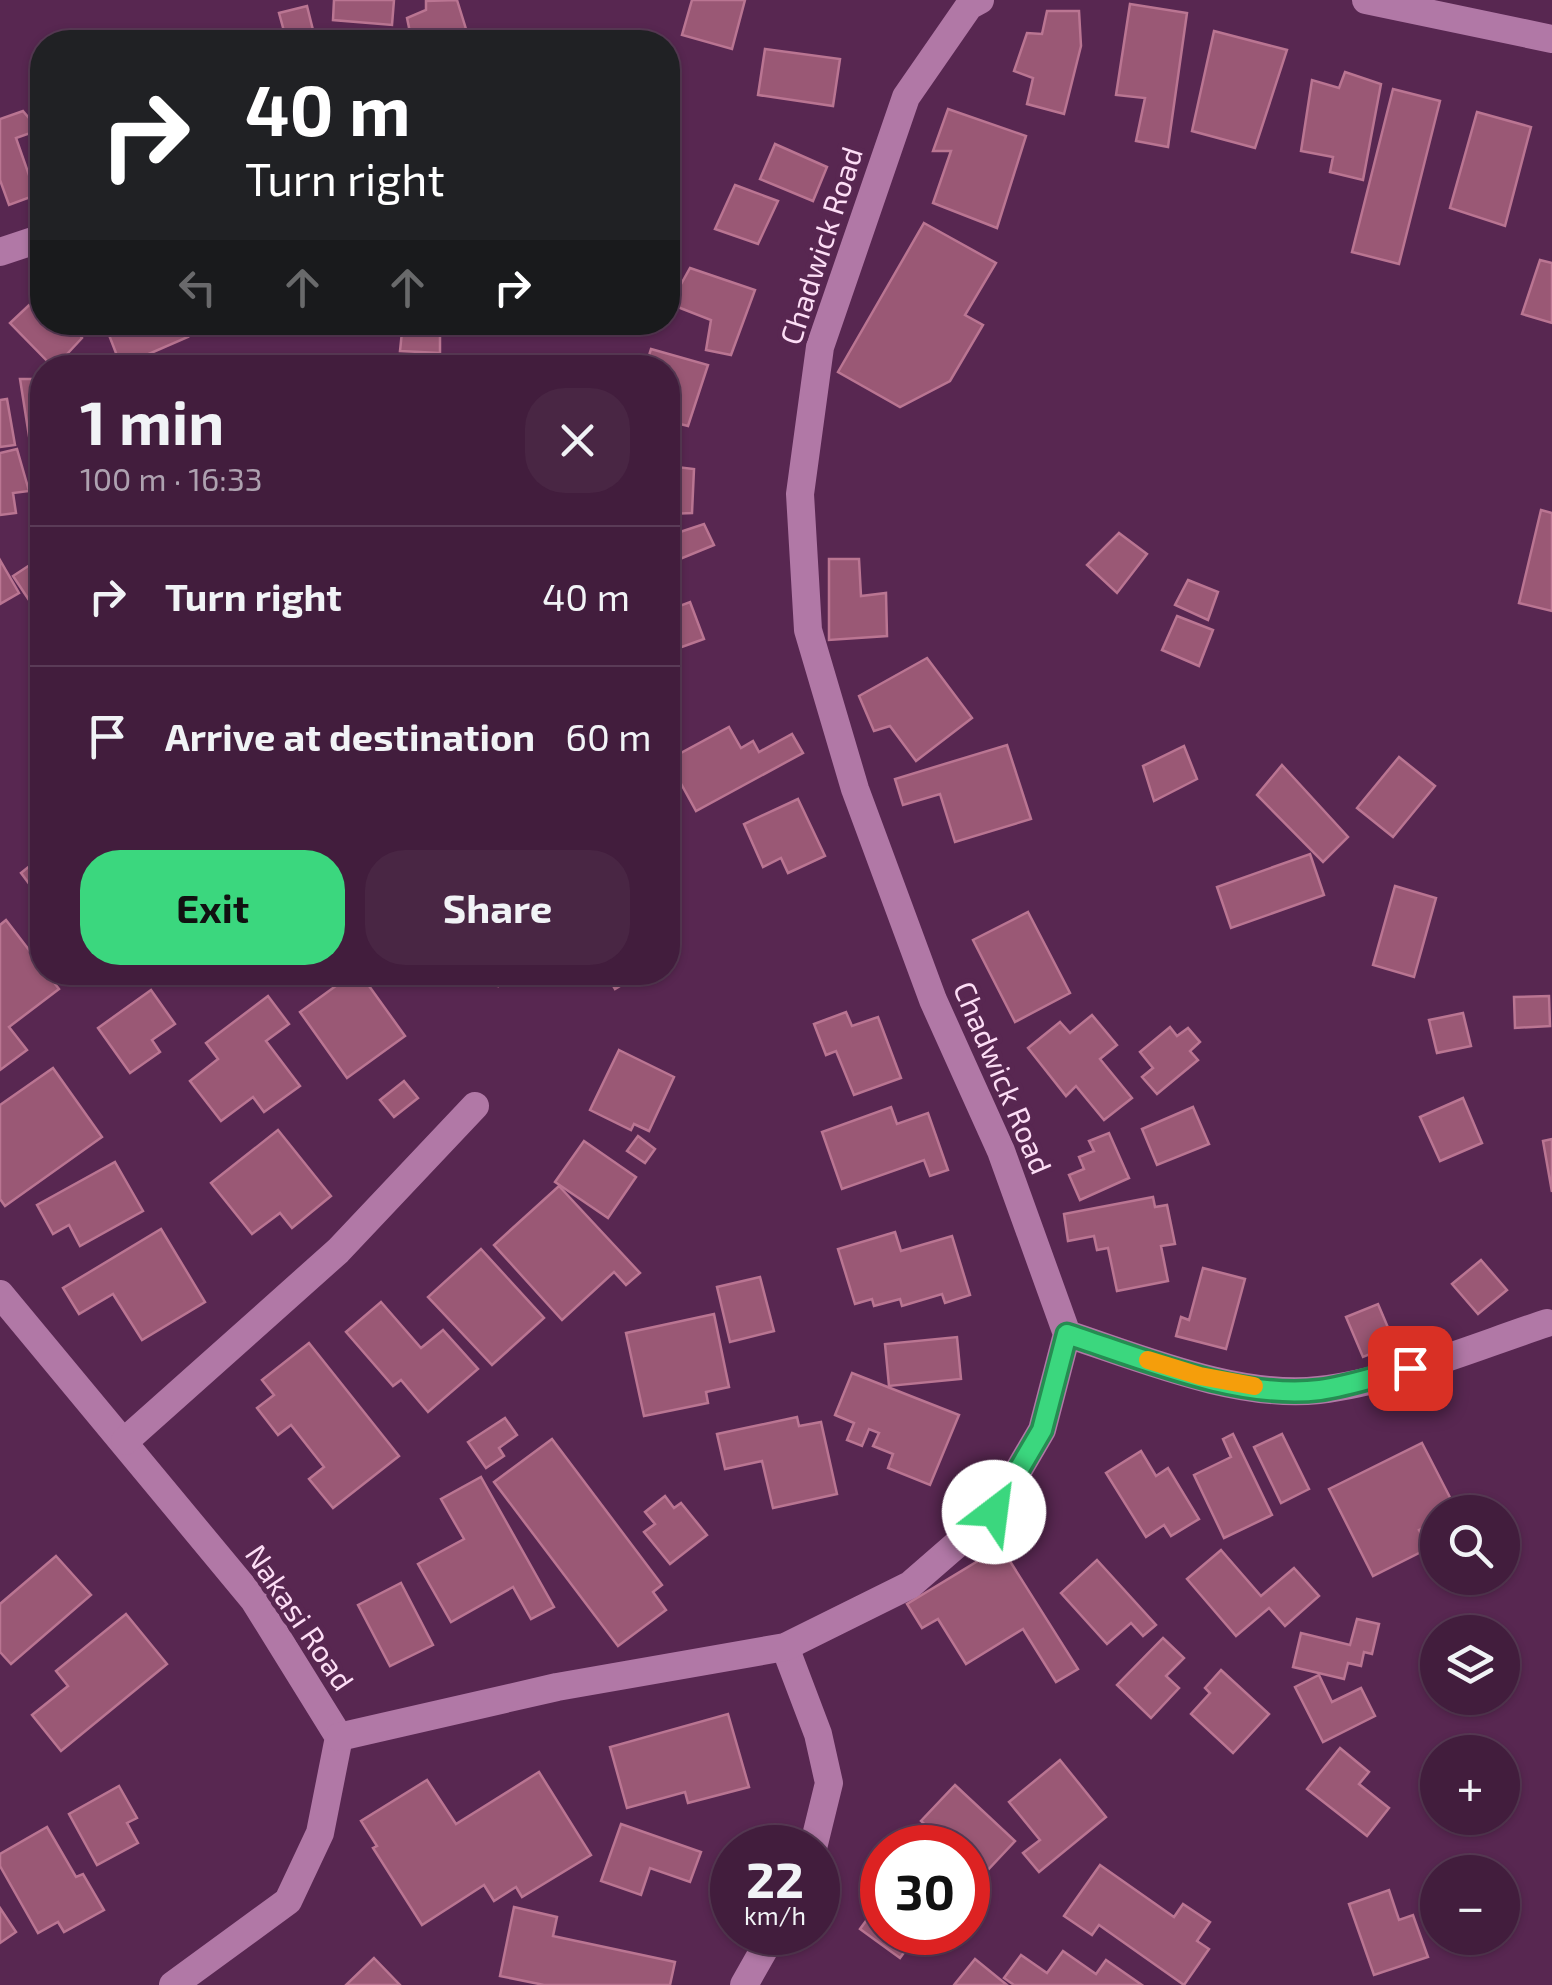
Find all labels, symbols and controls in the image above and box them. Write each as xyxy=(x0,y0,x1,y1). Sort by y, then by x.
text: 40 m xyxy=(245,66,411,150)
icon: right xyxy=(80,70,210,200)
street label: Chadwick Road xyxy=(771,142,869,349)
text: Turn right xyxy=(245,151,445,205)
icon: left xyxy=(170,260,225,315)
icon: ahead xyxy=(275,260,330,315)
icon: ahead xyxy=(380,260,435,315)
icon: right xyxy=(485,260,540,315)
text: 1 min xyxy=(80,385,224,457)
button: close xyxy=(525,388,630,493)
text: 100 m · 16:33 xyxy=(80,459,263,497)
icon: right xyxy=(80,569,135,624)
text: Turn right xyxy=(165,573,342,619)
text: 40 m xyxy=(542,573,630,619)
icon: arrive xyxy=(80,709,135,764)
text: Arrive at destination xyxy=(165,713,535,759)
text: 60 m xyxy=(565,713,652,759)
button: Exit xyxy=(80,850,345,965)
button: Share xyxy=(365,850,630,965)
street label: Chadwick Road xyxy=(947,975,1061,1179)
pin xyxy=(1368,1326,1453,1411)
icon: arrive xyxy=(1383,1341,1438,1396)
position arrow xyxy=(942,1460,1046,1564)
map controls xyxy=(1420,1495,1520,1955)
button: search xyxy=(1420,1495,1520,1595)
street label: Nakasi Road xyxy=(239,1537,363,1697)
button: layers xyxy=(1420,1615,1520,1715)
button: + xyxy=(1420,1735,1520,1835)
speed limit sign: 30 xyxy=(860,1825,990,1955)
text: 22 xyxy=(746,1848,804,1908)
button: − xyxy=(1420,1855,1520,1955)
text: km/h xyxy=(744,1900,806,1930)

